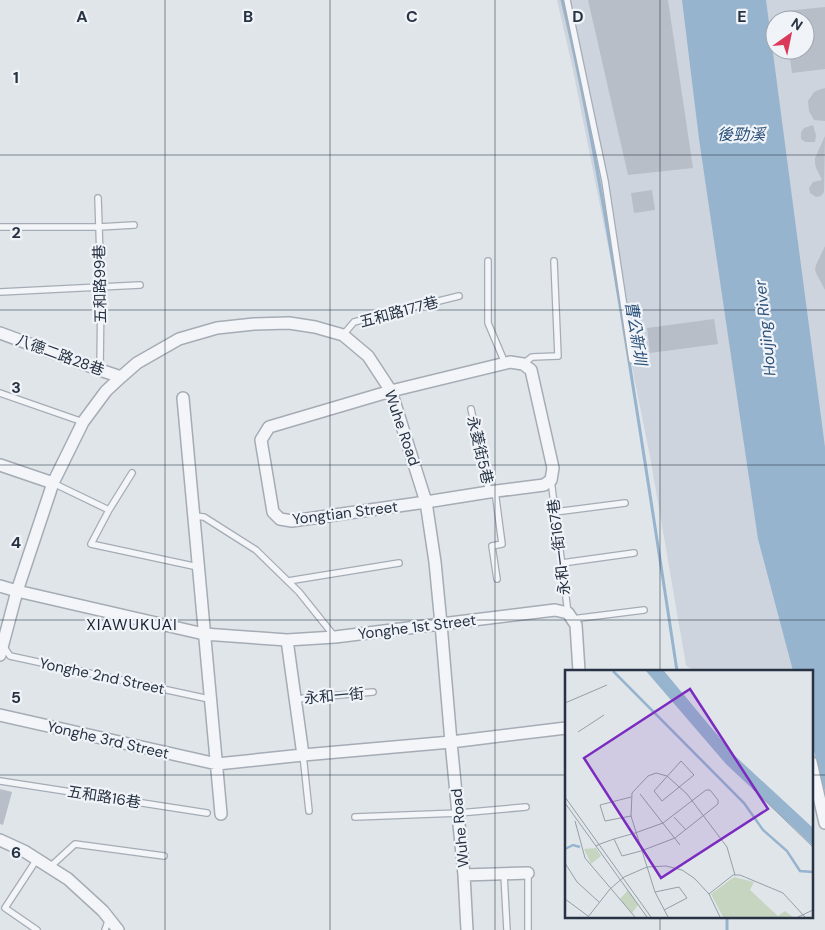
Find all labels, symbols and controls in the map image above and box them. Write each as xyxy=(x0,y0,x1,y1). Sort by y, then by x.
text: A xyxy=(76,6,88,27)
text: B xyxy=(243,6,253,27)
text: C xyxy=(406,6,418,27)
text: D xyxy=(572,6,584,27)
text: E xyxy=(737,6,747,27)
north arrow xyxy=(765,10,815,60)
text: N xyxy=(788,14,806,34)
text: 1 xyxy=(13,67,19,88)
water label: 後勁溪 xyxy=(717,124,767,145)
text: 2 xyxy=(11,222,21,243)
street label: 五和路99巷 xyxy=(89,244,111,324)
water label: Houjing River xyxy=(749,278,781,377)
street label: 五和路177巷 xyxy=(357,292,441,332)
water label: 曹公新圳 xyxy=(621,300,652,368)
street label: 八德二路28巷 xyxy=(13,330,107,380)
text: 3 xyxy=(11,377,21,398)
street label: Wuhe Road xyxy=(380,387,424,469)
street label: 永菱街5巷 xyxy=(462,414,498,486)
street label: Yongtian Street xyxy=(291,497,399,529)
street label: 永和一街167巷 xyxy=(543,498,575,596)
text: 4 xyxy=(11,532,21,553)
street label: Yonghe 1st Street xyxy=(357,610,477,644)
district label: XIAWUKUAI xyxy=(86,614,178,635)
street label: Yonghe 2nd Street xyxy=(38,653,167,699)
inset map xyxy=(565,670,812,918)
street label: 永和一街 xyxy=(303,683,365,709)
text: 5 xyxy=(11,687,21,708)
street label: Yonghe 3rd Street xyxy=(45,716,171,764)
street label: 五和路16巷 xyxy=(66,781,142,813)
street label: Wuhe Road xyxy=(447,788,473,868)
text: 6 xyxy=(11,842,21,863)

